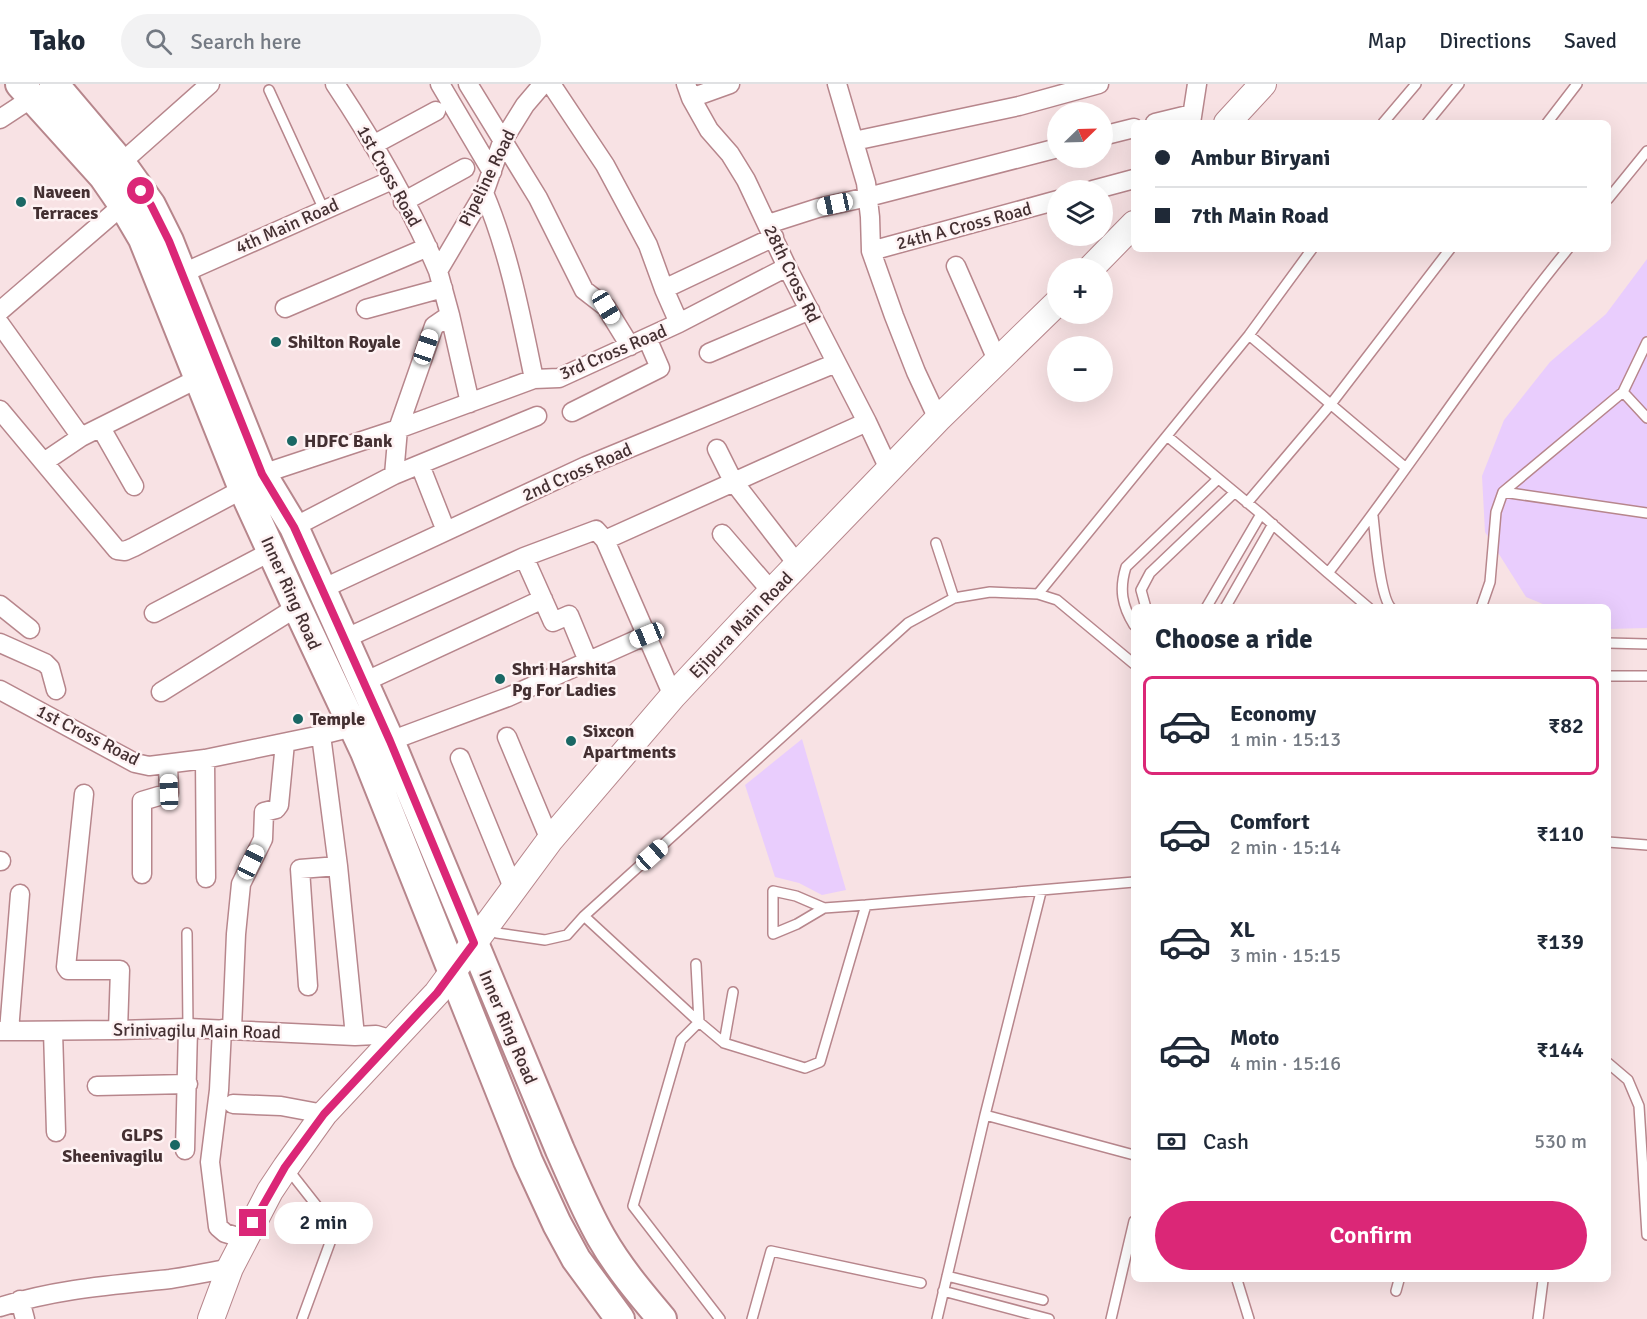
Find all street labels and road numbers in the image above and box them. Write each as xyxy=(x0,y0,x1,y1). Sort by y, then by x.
street label: 1st Cross Road xyxy=(352,121,426,231)
street label: Pipeline Road xyxy=(454,126,520,230)
street label: 4th Main Road xyxy=(232,193,342,259)
street label: 24th A Cross Road xyxy=(894,197,1034,255)
street label: 28th Cross Rd xyxy=(759,222,825,326)
street label: 3rd Cross Road xyxy=(556,320,670,384)
street label: 2nd Cross Road xyxy=(519,438,635,506)
street label: Inner Ring Road xyxy=(256,533,326,653)
street label: Ejipura Main Road xyxy=(684,567,798,683)
street label: 1st Cross Road xyxy=(33,700,143,770)
street label: Inner Ring Road xyxy=(474,967,542,1087)
street label: Srinivagilu Main Road xyxy=(113,1019,281,1043)

